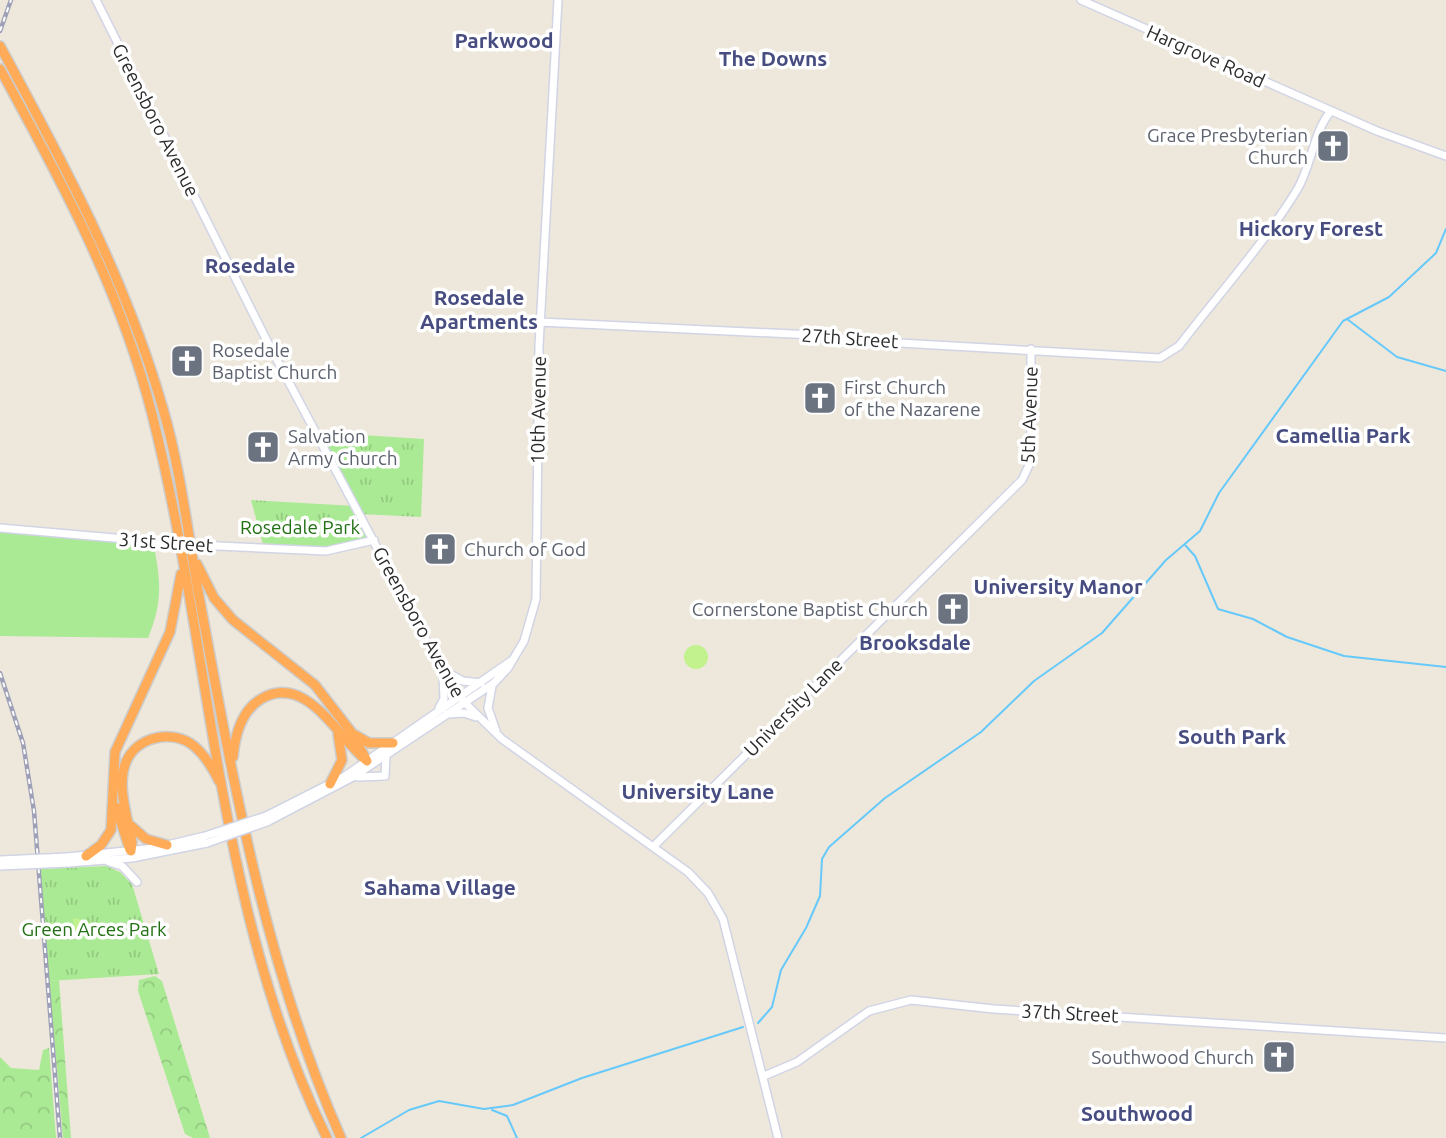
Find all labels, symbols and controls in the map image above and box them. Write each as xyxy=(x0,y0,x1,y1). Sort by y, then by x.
street label: Hargrove Road xyxy=(1143,20,1269,92)
district label: Parkwood xyxy=(454,28,554,52)
street label: Greensboro Avenue xyxy=(108,40,204,200)
district label: The Downs xyxy=(719,46,827,70)
place label: Grace Presbyterian Church xyxy=(1147,124,1308,168)
church icon: Grace Presbyterian Church xyxy=(1314,127,1352,165)
district label: Hickory Forest xyxy=(1239,216,1383,240)
district label: Rosedale xyxy=(205,253,295,277)
district label: Rosedale Apartments xyxy=(420,285,538,333)
street label: 27th Street xyxy=(801,324,900,352)
place label: Rosedale Baptist Church xyxy=(212,339,337,383)
church icon: Rosedale Baptist Church xyxy=(168,342,206,380)
street label: 10th Avenue xyxy=(526,356,550,464)
street label: 5th Avenue xyxy=(1016,366,1042,464)
place label: First Church of the Nazarene xyxy=(844,376,981,420)
church icon: First Church of the Nazarene xyxy=(801,379,839,417)
district label: Camellia Park xyxy=(1276,423,1411,447)
place label: Salvation Army Church xyxy=(288,425,398,469)
church icon: Salvation Army Church xyxy=(244,428,282,466)
park label: Rosedale Park xyxy=(240,516,360,538)
street label: 31st Street xyxy=(118,528,214,556)
church icon: Church of God xyxy=(421,530,459,568)
place label: Church of God xyxy=(464,538,586,560)
street label: Greensboro Avenue xyxy=(368,543,470,701)
district label: University Manor xyxy=(973,574,1143,598)
church icon: Cornerstone Baptist Church xyxy=(934,590,972,628)
place label: Cornerstone Baptist Church xyxy=(692,598,928,620)
district label: Brooksdale xyxy=(859,630,971,654)
street label: University Lane xyxy=(739,653,847,761)
district label: South Park xyxy=(1178,724,1286,748)
district label: University Lane xyxy=(622,779,774,803)
district label: Sahama Village xyxy=(364,875,516,899)
park label: Green Arces Park xyxy=(21,918,167,940)
street label: 37th Street xyxy=(1021,999,1120,1027)
church icon: Southwood Church xyxy=(1260,1038,1298,1076)
place label: Southwood Church xyxy=(1091,1046,1254,1068)
district label: Southwood xyxy=(1081,1101,1193,1125)

